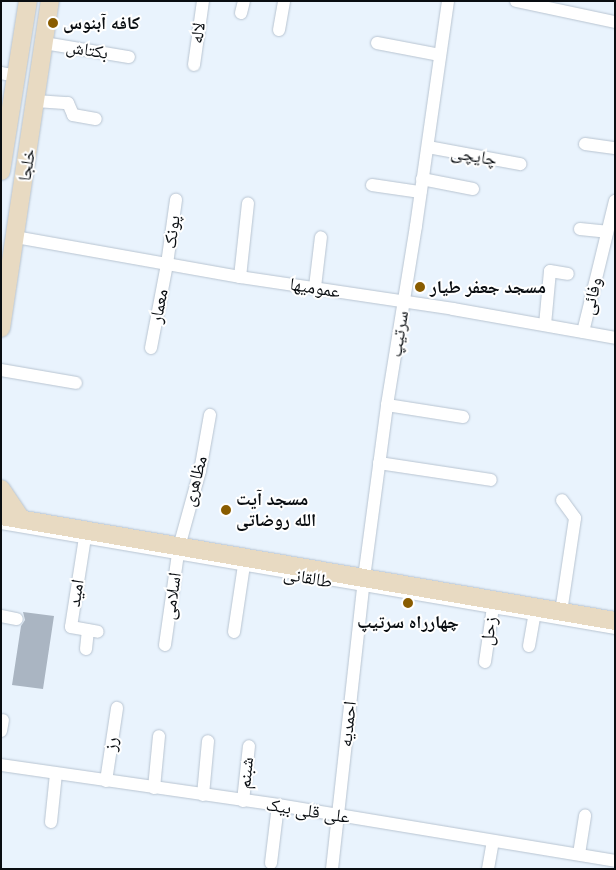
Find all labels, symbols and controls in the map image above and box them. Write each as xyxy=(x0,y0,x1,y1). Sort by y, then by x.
place label: کافه آبنوس xyxy=(63,12,140,34)
marker: کافه آبنوس xyxy=(47,17,59,29)
street label: لاله xyxy=(186,21,210,45)
street label: بکتاش xyxy=(64,36,110,64)
street label: چایچی xyxy=(449,141,499,171)
street label: خلجا xyxy=(14,147,40,183)
street label: پونک xyxy=(159,214,185,250)
street label: عمومیها xyxy=(288,273,342,303)
street label: وفائی xyxy=(577,275,607,317)
place label: مسجد جعفر طیار xyxy=(430,276,546,298)
marker: مسجد جعفر طیار xyxy=(414,281,426,293)
street label: معمار xyxy=(145,287,173,325)
street label: سرتیپ xyxy=(385,309,413,359)
street label: مظاهری xyxy=(178,453,212,509)
place label: مسجد آیت الله روضاتی xyxy=(236,489,316,532)
marker: مسجد آیت الله روضاتی xyxy=(220,504,232,516)
street label: طالقانی xyxy=(282,563,334,593)
street label: اسلامی xyxy=(158,571,186,621)
street label: امید xyxy=(63,578,89,608)
marker: چهارراه سرتیپ xyxy=(402,597,414,609)
place label: چهارراه سرتیپ xyxy=(357,611,459,633)
street label: زحل xyxy=(476,615,502,647)
street label: احمدیه xyxy=(335,700,361,748)
street label: رز xyxy=(99,736,123,752)
street label: شبنم xyxy=(234,756,258,790)
street label: علی قلی بیک xyxy=(264,794,352,828)

